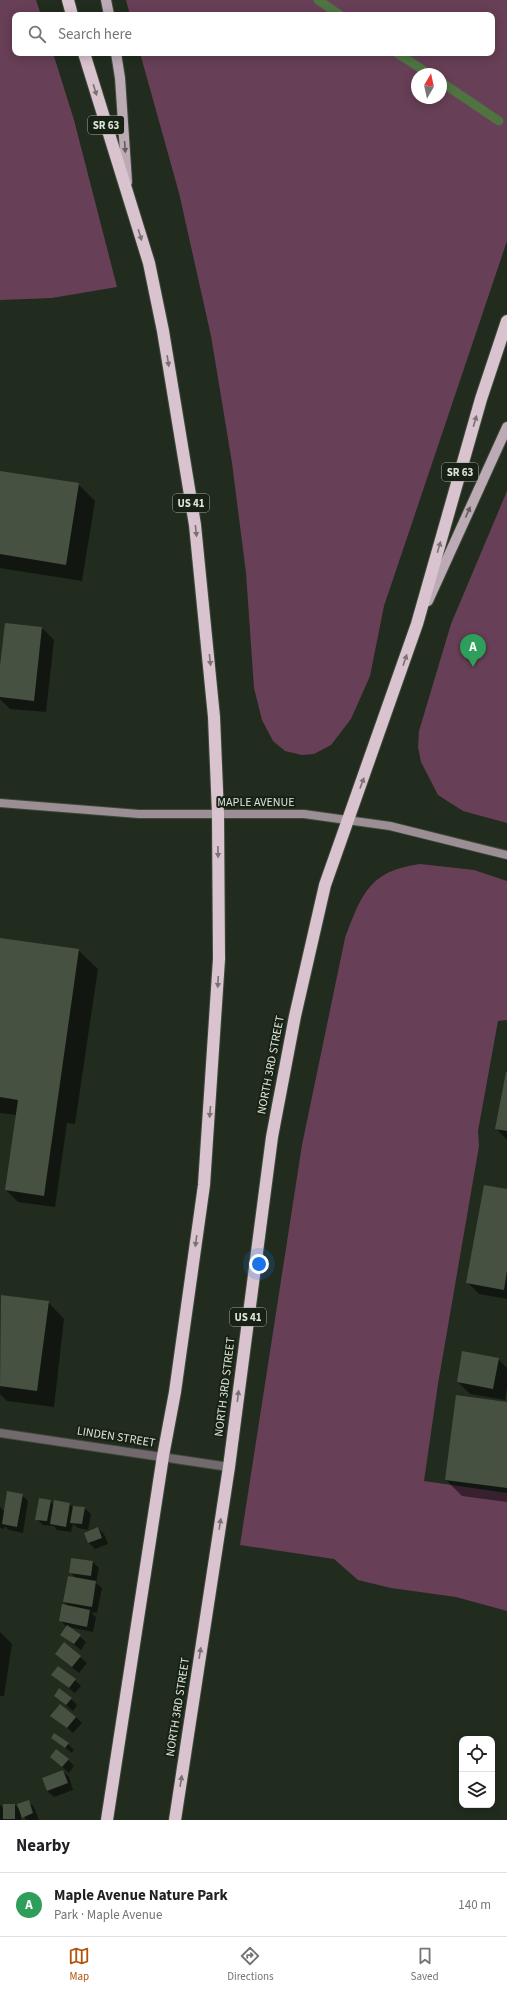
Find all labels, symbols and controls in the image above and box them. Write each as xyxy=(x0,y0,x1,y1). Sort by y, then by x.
search box xyxy=(12,12,495,56)
icon: search xyxy=(26,23,48,45)
text: Search here xyxy=(58,24,132,45)
north arrow xyxy=(411,68,447,104)
one-way arrow xyxy=(92,85,98,97)
road number: SR 63 xyxy=(88,116,124,134)
one-way arrow xyxy=(121,141,128,153)
one-way arrow xyxy=(137,229,143,241)
one-way arrow xyxy=(165,355,171,367)
one-way arrow xyxy=(472,415,478,427)
road number: SR 63 xyxy=(442,463,478,481)
road number: US 41 xyxy=(173,494,209,512)
one-way arrow xyxy=(465,507,471,518)
one-way arrow xyxy=(192,525,199,537)
one-way arrow xyxy=(436,540,442,552)
pin: A xyxy=(460,634,486,667)
one-way arrow xyxy=(206,654,213,666)
one-way arrow xyxy=(402,654,408,666)
one-way arrow xyxy=(359,777,365,789)
street label: MAPLE AVENUE xyxy=(217,794,295,811)
one-way arrow xyxy=(215,846,221,859)
one-way arrow xyxy=(214,976,221,988)
street label: NORTH 3RD STREET xyxy=(253,1014,289,1116)
one-way arrow xyxy=(206,1106,213,1118)
one-way arrow xyxy=(193,1235,199,1247)
your location xyxy=(249,1254,269,1274)
road number: US 41 xyxy=(230,1308,266,1326)
street label: NORTH 3RD STREET xyxy=(210,1336,240,1438)
one-way arrow xyxy=(235,1390,241,1402)
street label: LINDEN STREET xyxy=(76,1422,157,1452)
one-way arrow xyxy=(217,1518,223,1530)
one-way arrow xyxy=(197,1647,203,1659)
street label: NORTH 3RD STREET xyxy=(162,1656,194,1758)
map controls xyxy=(459,1736,495,1808)
button: locate xyxy=(459,1736,495,1772)
button: layers xyxy=(459,1772,495,1808)
one-way arrow xyxy=(178,1775,184,1788)
text: Nearby xyxy=(16,1834,70,1858)
text: Maple Avenue Nature Park xyxy=(54,1885,228,1906)
text: A xyxy=(25,1896,33,1914)
text: 140 m xyxy=(458,1896,491,1914)
text: Park · Maple Avenue xyxy=(54,1906,162,1924)
tab: Map xyxy=(68,1945,90,1984)
tab: Directions xyxy=(227,1945,274,1984)
tab: Saved xyxy=(411,1945,439,1984)

